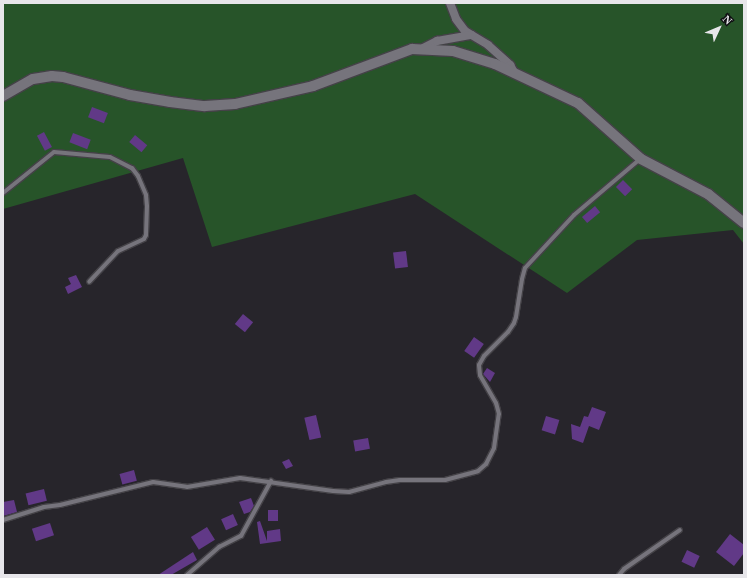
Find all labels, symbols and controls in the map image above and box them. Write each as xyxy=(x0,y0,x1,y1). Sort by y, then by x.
north arrow xyxy=(699,8,739,48)
text: N xyxy=(721,13,735,27)

